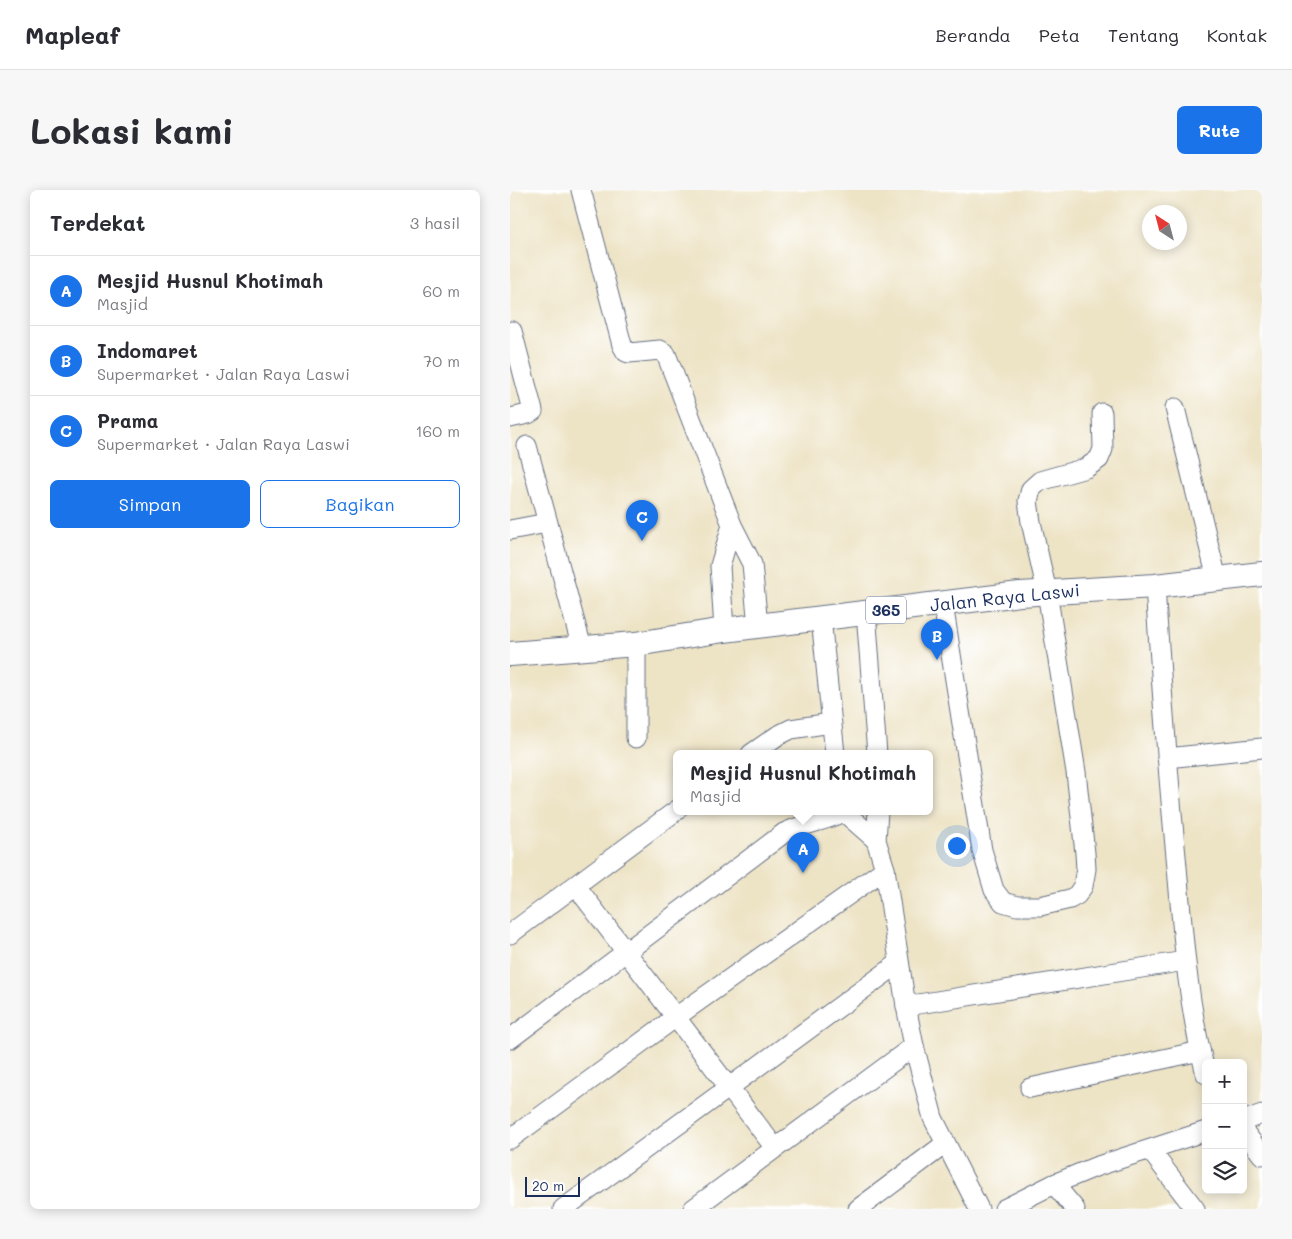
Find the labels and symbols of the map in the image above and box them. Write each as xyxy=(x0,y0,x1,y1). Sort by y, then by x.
north arrow xyxy=(1142,205,1187,250)
pin: C xyxy=(626,500,658,541)
street label: Jalan Raya Laswi xyxy=(929,577,1081,617)
road number: 365 xyxy=(866,596,906,624)
pin: B xyxy=(921,619,953,660)
pin: A xyxy=(787,832,819,873)
your location xyxy=(944,833,970,859)
scale bar xyxy=(525,1174,580,1197)

